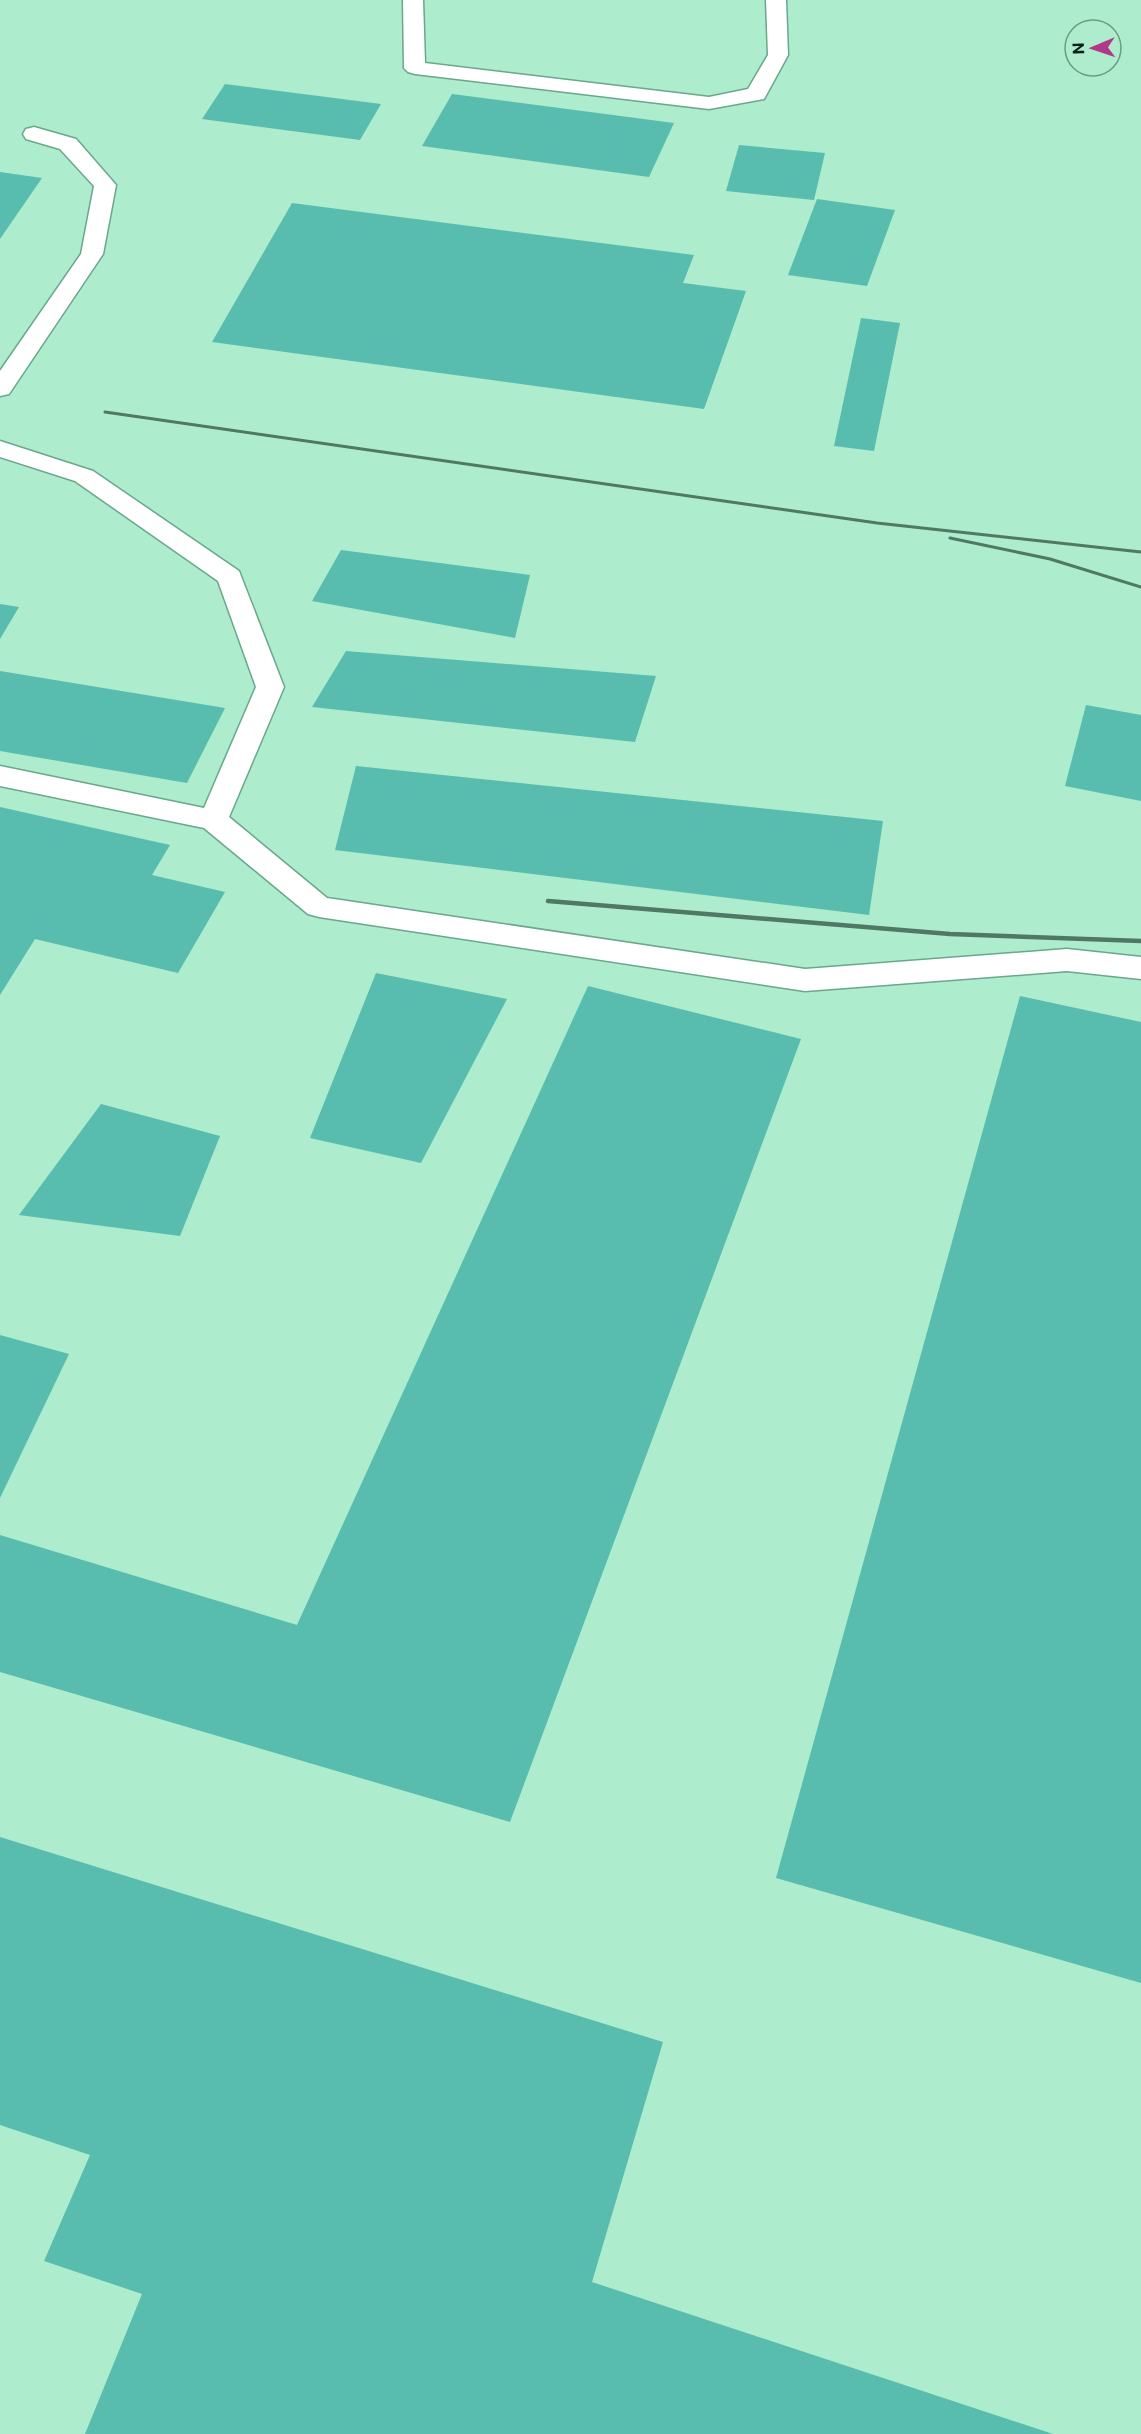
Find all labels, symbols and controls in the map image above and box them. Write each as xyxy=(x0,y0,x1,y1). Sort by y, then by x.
north arrow xyxy=(1063,18,1123,78)
text: N xyxy=(1068,42,1087,55)

